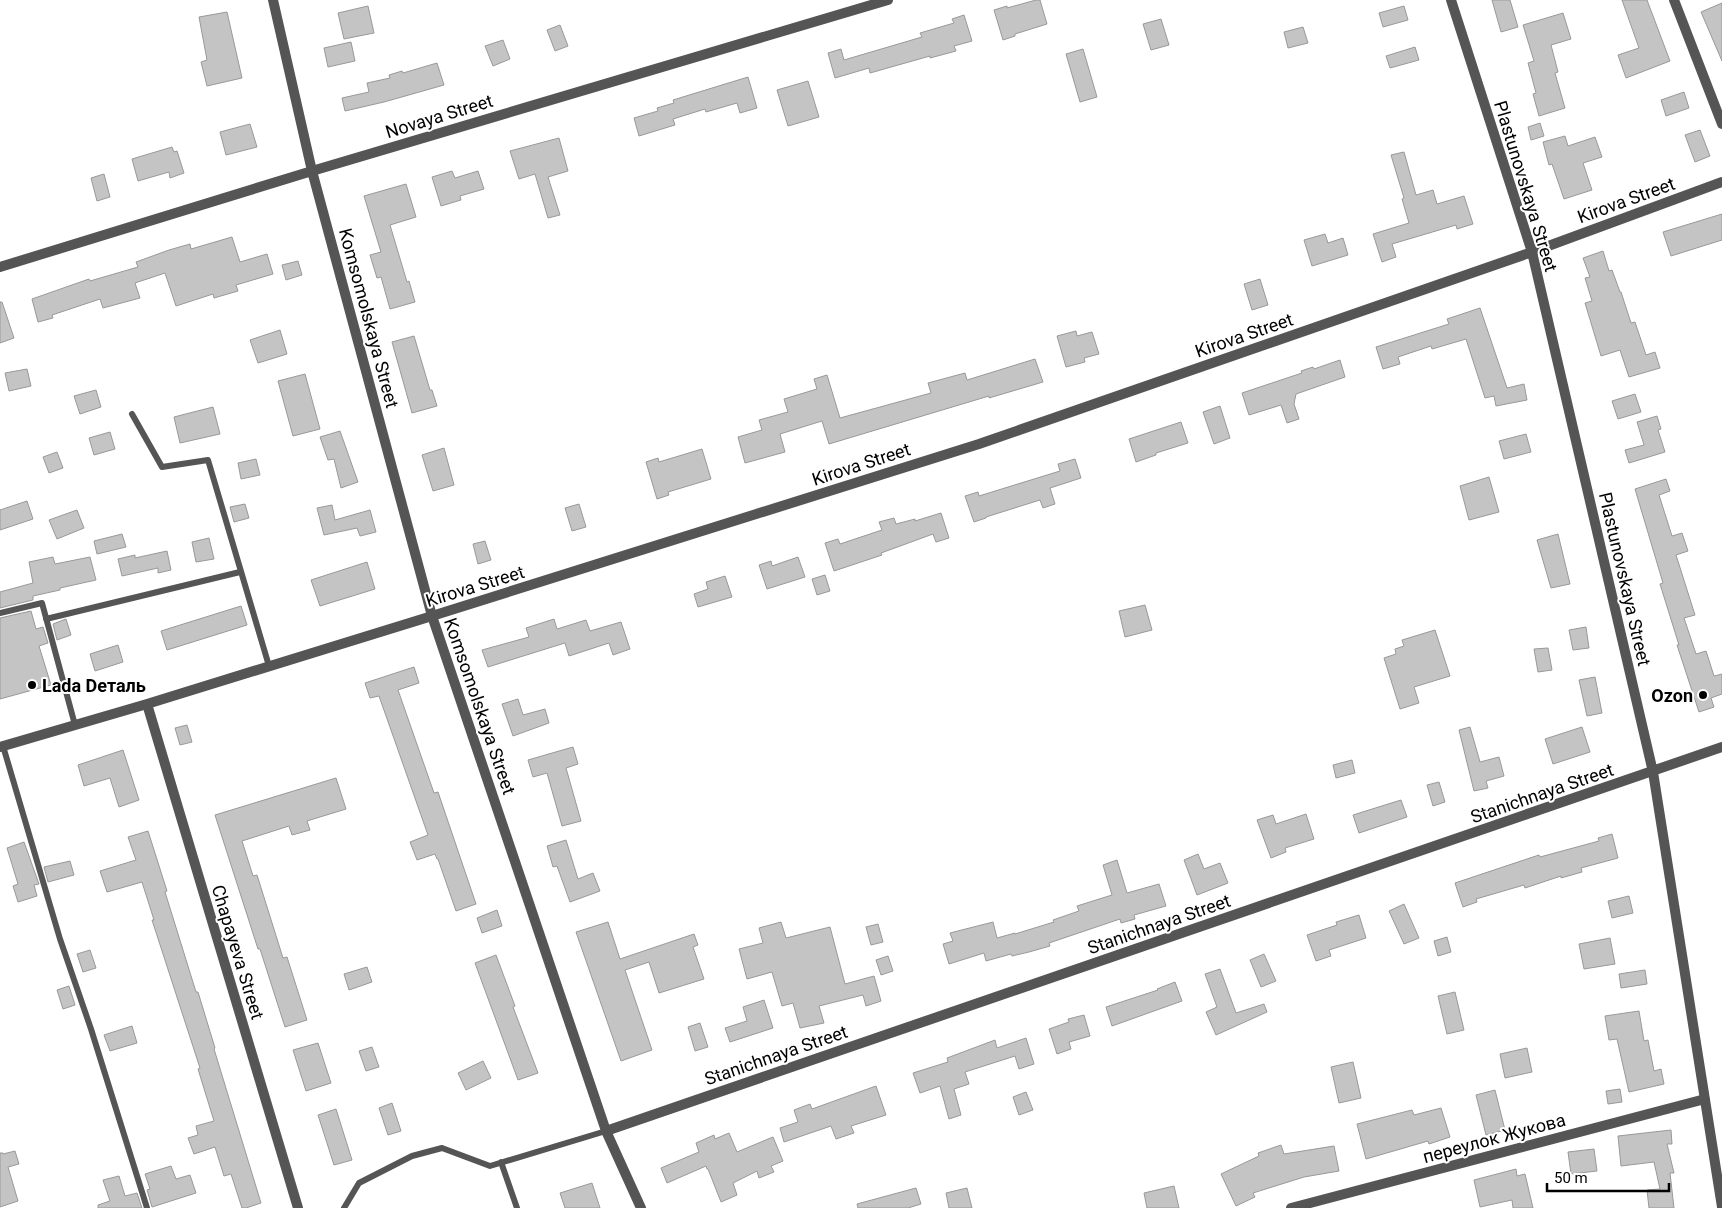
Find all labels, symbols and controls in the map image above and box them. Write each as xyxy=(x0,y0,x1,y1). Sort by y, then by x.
street label: Novaya Street xyxy=(383,90,495,142)
street label: Plastunovskaya Street xyxy=(1490,98,1562,274)
street label: Kirova Street xyxy=(1574,173,1678,227)
street label: Komsomolskaya Street xyxy=(335,226,403,410)
street label: Kirova Street xyxy=(1192,308,1296,362)
street label: Kirova Street xyxy=(809,438,913,490)
street label: Plastunovskaya Street xyxy=(1595,490,1655,668)
street label: Kirova Street xyxy=(423,561,527,611)
street label: Komsomolskaya Street xyxy=(440,615,520,797)
place label: Lada Dеталь xyxy=(42,675,146,696)
marker: Lada Dеталь xyxy=(26,679,38,691)
place label: Ozon xyxy=(1651,685,1693,706)
marker: Ozon xyxy=(1697,689,1709,701)
street label: Stanichnaya Street xyxy=(1468,759,1616,827)
street label: Chapayeva Street xyxy=(208,882,268,1022)
street label: Stanichnaya Street xyxy=(1085,890,1233,958)
street label: Stanichnaya Street xyxy=(702,1021,850,1089)
street label: переулок Жукова xyxy=(1420,1109,1568,1167)
scale bar xyxy=(1547,1160,1670,1192)
text: 50 m xyxy=(1554,1169,1588,1187)

